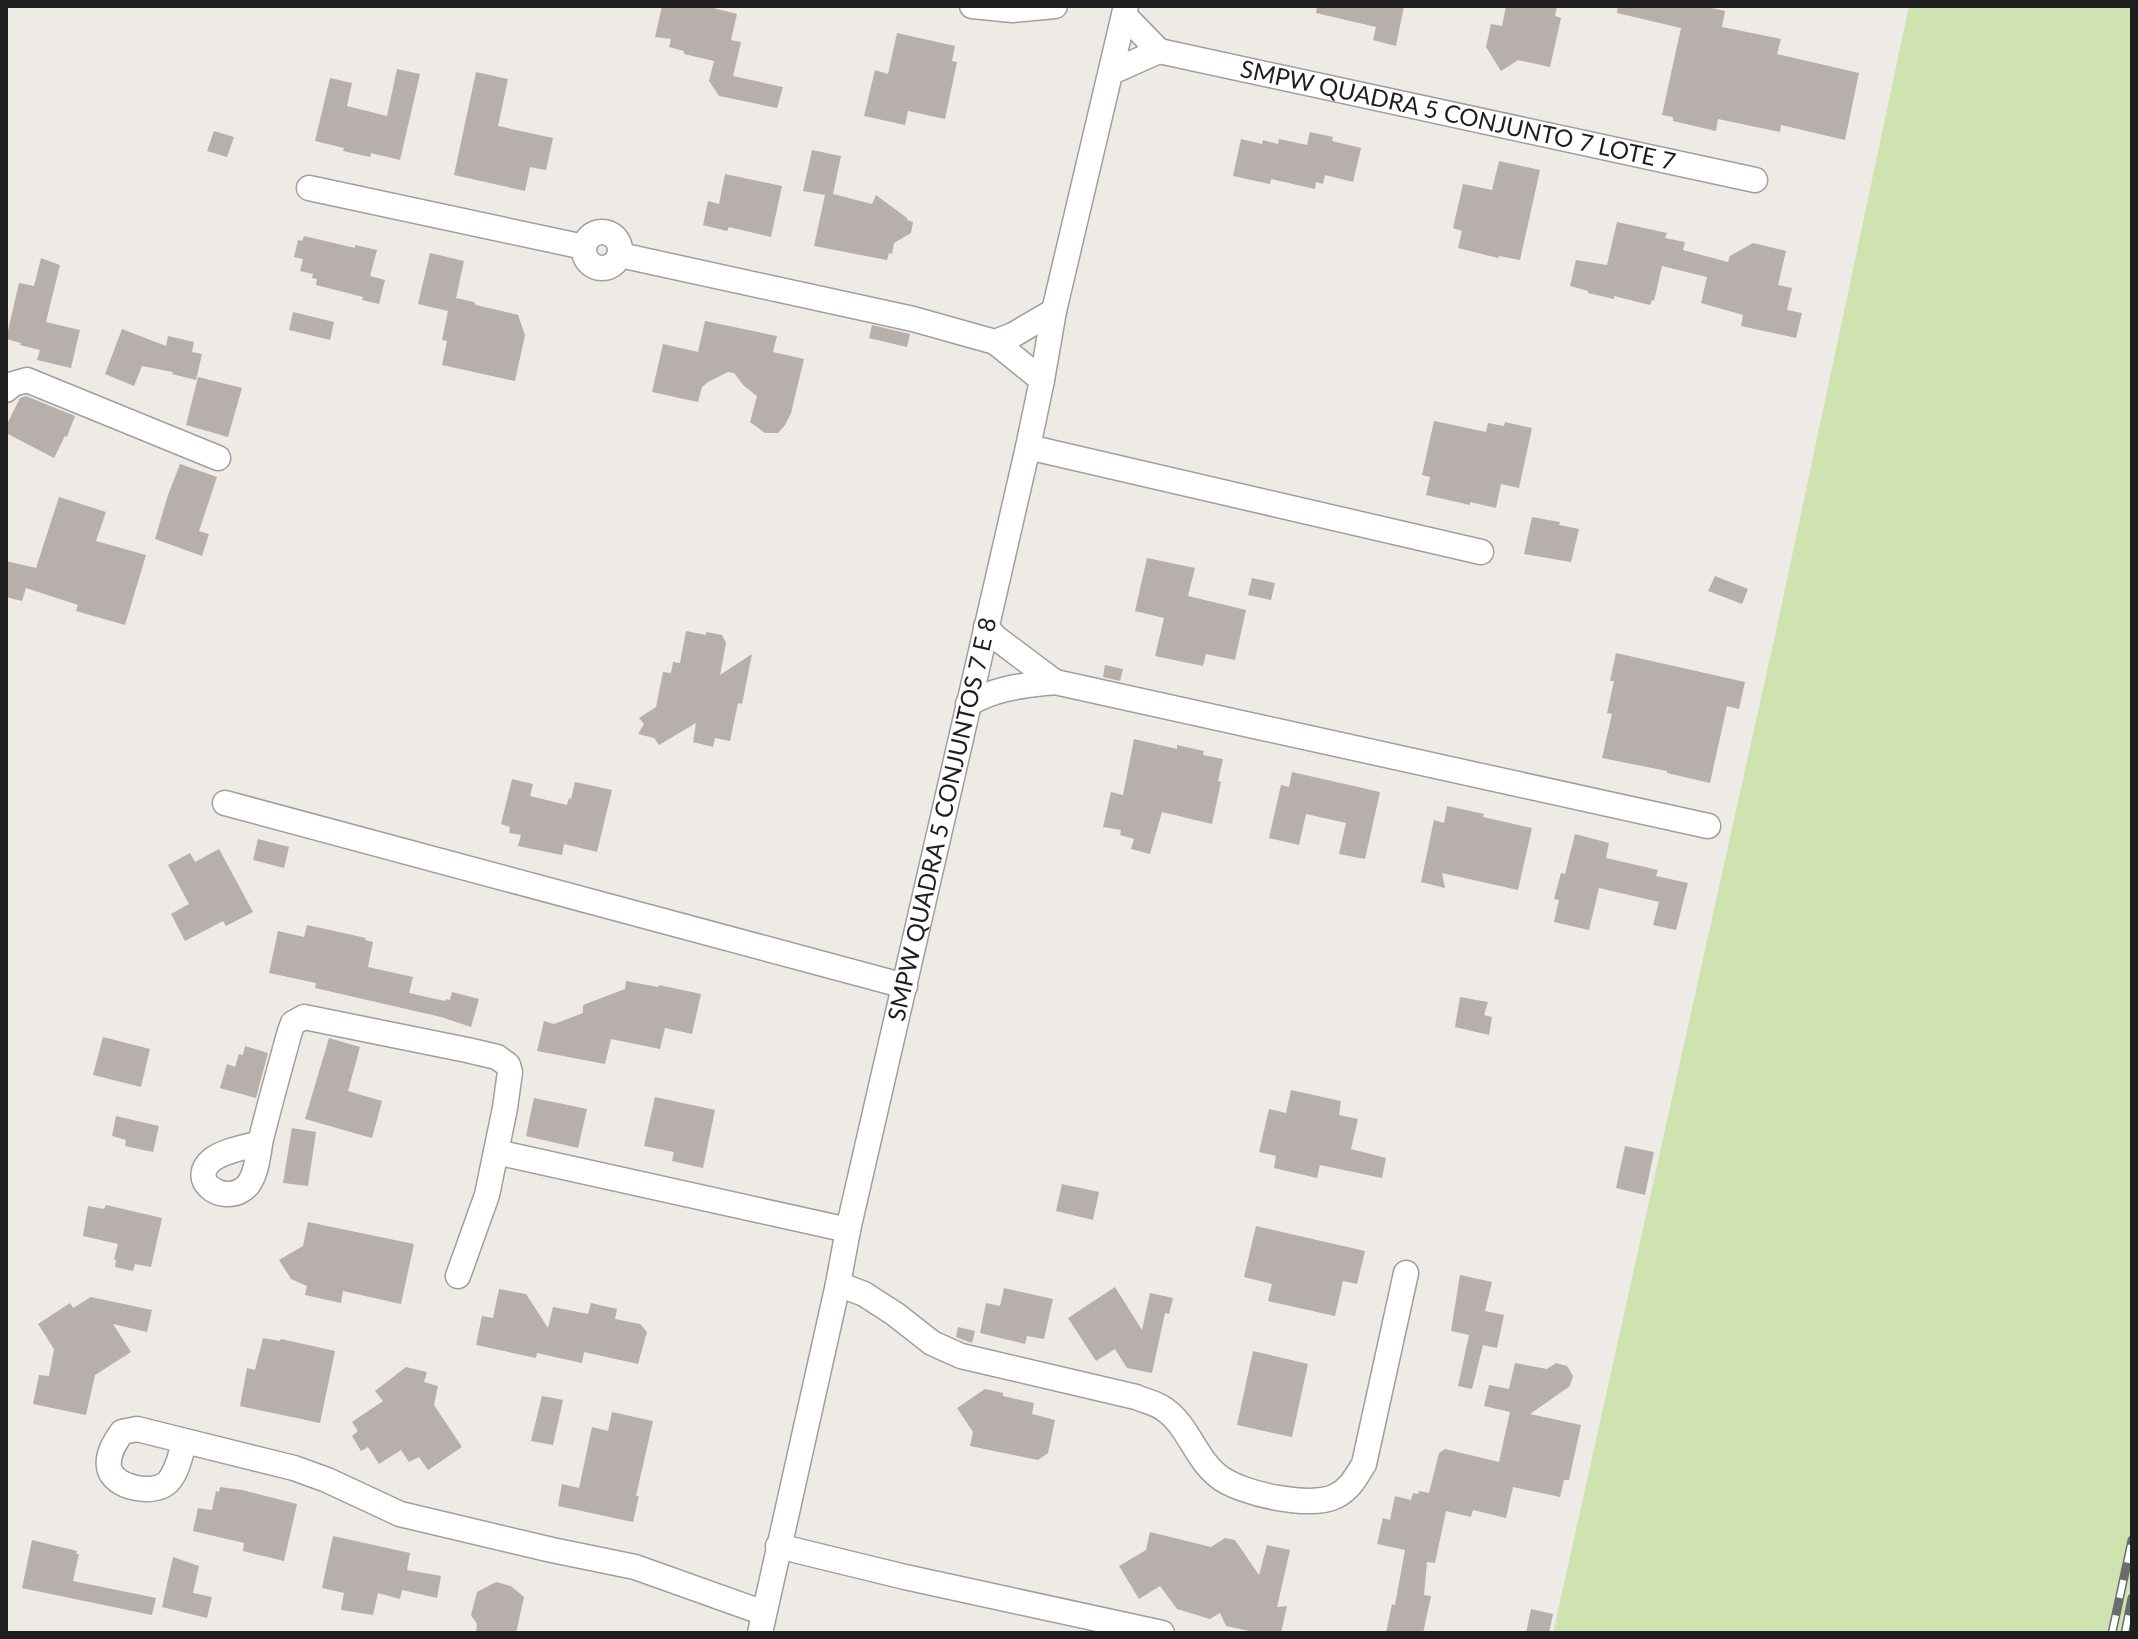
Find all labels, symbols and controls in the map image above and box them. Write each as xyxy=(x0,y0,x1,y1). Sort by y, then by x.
street label: SMPW QUADRA 5 CONJUNTO 7 LOTE 7 xyxy=(1238,53,1678,175)
street label: SMPW QUADRA 5 CONJUNTOS 7 E 8 xyxy=(881,614,1001,1024)

